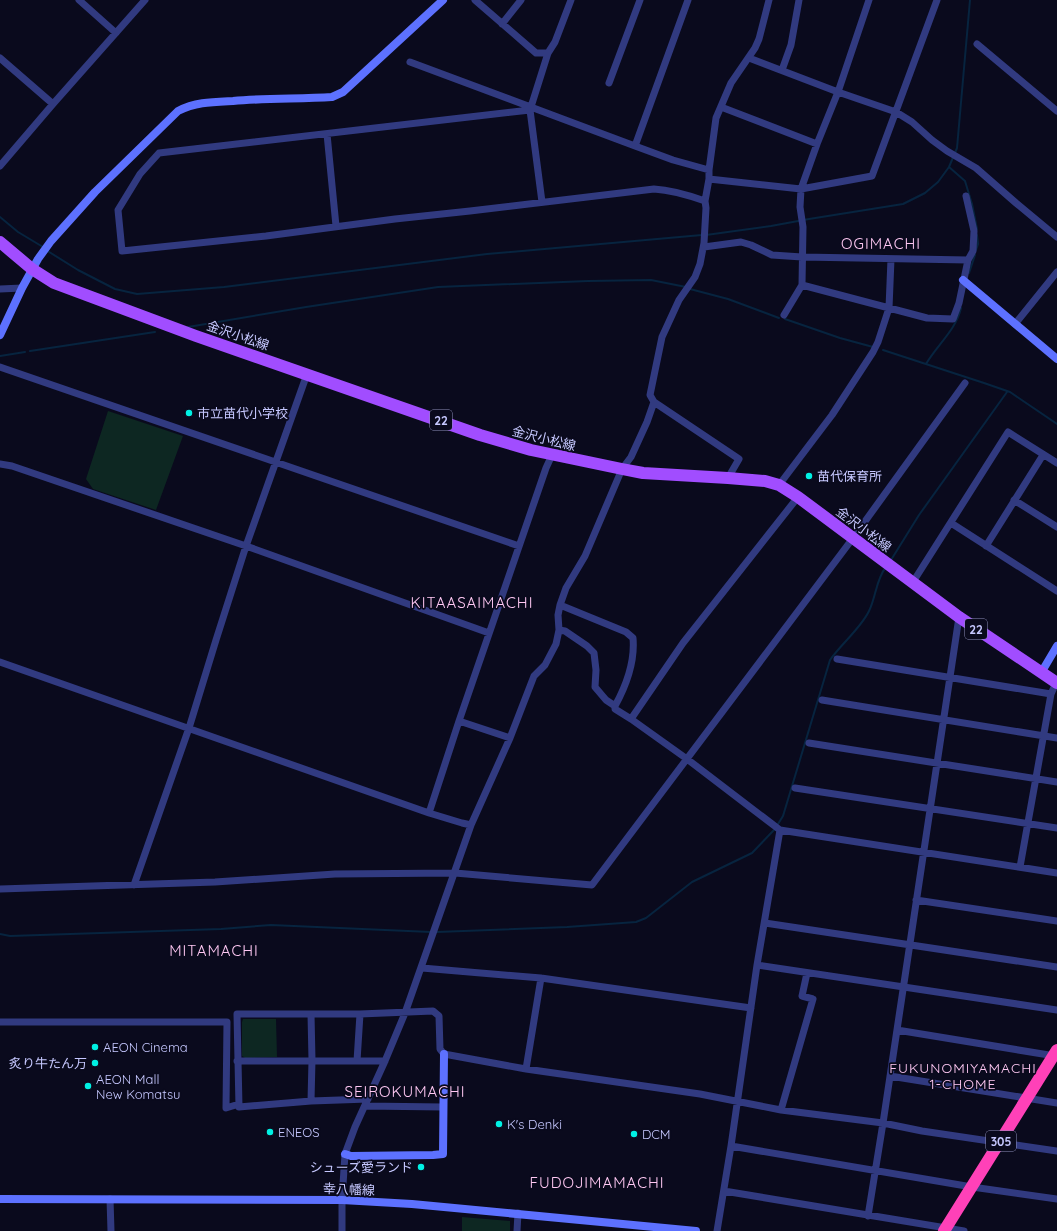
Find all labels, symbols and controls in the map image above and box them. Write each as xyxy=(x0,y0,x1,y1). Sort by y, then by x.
district label: OGIMACHI xyxy=(841,234,921,253)
street label: 金沢小松線 xyxy=(205,317,271,353)
place label: 市立苗代小学校 xyxy=(197,405,288,421)
marker: 市立苗代小学校 xyxy=(184,408,194,418)
road number: 22 xyxy=(430,410,452,430)
street label: 金沢小松線 xyxy=(511,422,577,454)
place label: 苗代保育所 xyxy=(817,468,882,484)
marker: 苗代保育所 xyxy=(804,471,814,481)
street label: 金沢小松線 xyxy=(833,503,895,555)
district label: KITAASAIMACHI xyxy=(411,593,533,612)
road number: 22 xyxy=(965,619,987,639)
district label: MITAMACHI xyxy=(169,941,259,960)
place label: AEON Cinema xyxy=(103,1039,188,1055)
marker: AEON Cinema xyxy=(90,1042,100,1052)
place label: 炙り牛たん万 xyxy=(9,1055,87,1071)
marker: 炙り牛たん万 xyxy=(90,1058,100,1068)
district label: FUKUNOMIYAMACHI 1-CHOME xyxy=(889,1059,1037,1093)
place label: AEON Mall New Komatsu xyxy=(96,1071,180,1102)
marker: AEON Mall New Komatsu xyxy=(83,1081,93,1091)
district label: SEIROKUMACHI xyxy=(344,1082,466,1101)
place label: K's Denki xyxy=(507,1116,562,1132)
marker: K's Denki xyxy=(494,1119,504,1129)
place label: ENEOS xyxy=(278,1124,320,1140)
place label: DCM xyxy=(642,1126,671,1142)
marker: ENEOS xyxy=(265,1127,275,1137)
marker: DCM xyxy=(629,1129,639,1139)
road number: 305 xyxy=(986,1131,1016,1151)
place label: シューズ愛ランド xyxy=(310,1159,413,1175)
marker: シューズ愛ランド xyxy=(416,1162,426,1172)
district label: FUDOJIMAMACHI xyxy=(529,1173,665,1192)
street label: 幸八幡線 xyxy=(323,1180,375,1198)

